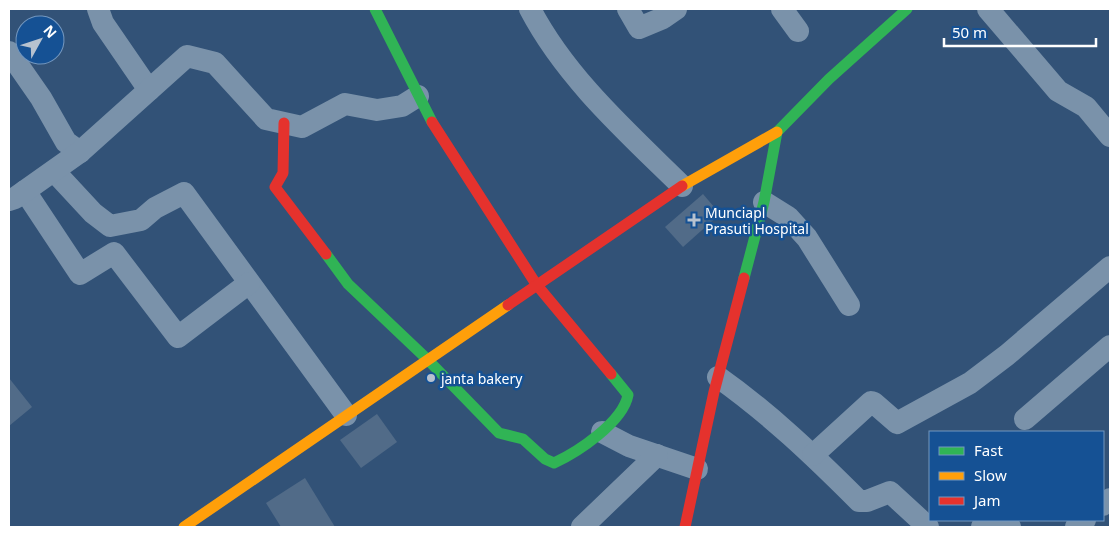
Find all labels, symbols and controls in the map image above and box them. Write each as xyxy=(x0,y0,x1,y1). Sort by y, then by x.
north arrow xyxy=(15,15,65,65)
scale bar xyxy=(944,15,1096,47)
text: N xyxy=(39,21,61,42)
text: 50 m xyxy=(952,22,987,42)
place label: Munciapl Prasuti Hospital xyxy=(705,203,809,238)
marker: Munciapl Prasuti Hospital xyxy=(687,213,701,227)
place label: janta bakery xyxy=(440,369,523,388)
marker: janta bakery xyxy=(425,372,437,384)
legend xyxy=(929,431,1104,521)
text: Fast xyxy=(974,440,1003,460)
text: Slow xyxy=(974,465,1007,485)
text: Jam xyxy=(972,490,1001,510)

